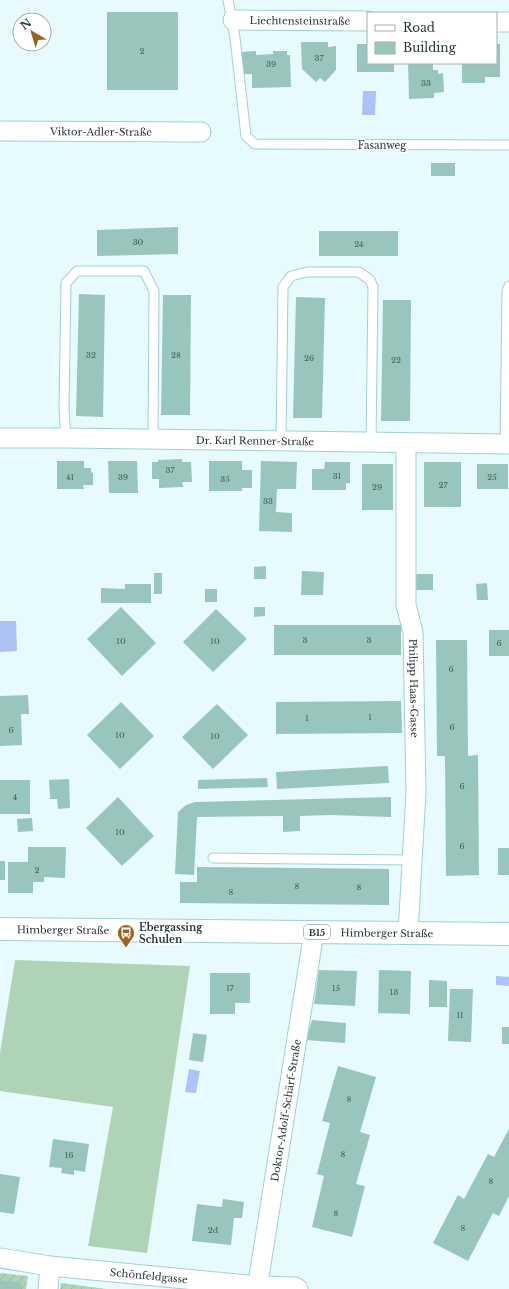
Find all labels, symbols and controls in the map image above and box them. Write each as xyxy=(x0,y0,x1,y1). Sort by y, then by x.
north arrow xyxy=(12,12,52,52)
legend xyxy=(367,12,497,64)
street label: Liechtensteinstraße xyxy=(250,14,351,27)
text: N xyxy=(17,15,35,33)
text: Road xyxy=(403,20,435,35)
text: Building xyxy=(403,40,457,55)
house number: 2 xyxy=(140,46,145,56)
house number: 37 xyxy=(315,53,324,63)
house number: 39 xyxy=(266,59,276,69)
house number: 33 xyxy=(421,78,431,88)
street label: Viktor-Adler-Straße xyxy=(49,125,152,138)
street label: Fasanweg xyxy=(358,139,407,152)
house number: 30 xyxy=(133,237,144,247)
house number: 24 xyxy=(354,239,364,249)
house number: 32 xyxy=(86,350,96,360)
house number: 28 xyxy=(171,350,181,360)
house number: 26 xyxy=(304,353,314,363)
house number: 22 xyxy=(391,355,401,365)
street label: Dr. Karl Renner-Straße xyxy=(196,433,314,448)
house number: 37 xyxy=(166,465,175,475)
house number: 31 xyxy=(333,471,342,481)
house number: 41 xyxy=(66,472,75,482)
house number: 39 xyxy=(118,472,128,482)
house number: 25 xyxy=(487,472,497,482)
house number: 35 xyxy=(220,474,230,484)
house number: 27 xyxy=(439,480,448,490)
house number: 29 xyxy=(372,482,382,492)
house number: 33 xyxy=(263,496,273,506)
house number: 3 xyxy=(303,635,308,645)
house number: 3 xyxy=(367,635,372,645)
house number: 10 xyxy=(116,636,126,646)
house number: 10 xyxy=(210,636,220,646)
house number: 6 xyxy=(496,638,502,648)
street label: Philipp Haas-Gasse xyxy=(407,639,421,738)
house number: 6 xyxy=(448,664,454,674)
house number: 1 xyxy=(368,712,372,722)
house number: 1 xyxy=(305,713,309,723)
house number: 6 xyxy=(449,722,455,732)
house number: 6 xyxy=(8,725,14,735)
house number: 10 xyxy=(115,730,125,740)
house number: 10 xyxy=(210,731,220,741)
house number: 6 xyxy=(459,781,465,791)
house number: 4 xyxy=(13,792,18,802)
house number: 10 xyxy=(115,827,125,837)
house number: 6 xyxy=(459,841,465,851)
house number: 2 xyxy=(35,865,40,875)
house number: 8 xyxy=(295,881,300,891)
house number: 8 xyxy=(357,882,362,892)
house number: 8 xyxy=(229,887,234,897)
place label: Ebergassing Schulen xyxy=(139,921,203,946)
street label: Himberger Straße xyxy=(17,923,110,937)
bus stop icon: Ebergassing Schulen xyxy=(116,923,136,948)
road number: B15 xyxy=(304,925,330,939)
street label: Himberger Straße xyxy=(341,926,434,940)
house number: 17 xyxy=(226,983,235,993)
house number: 15 xyxy=(332,983,341,993)
house number: 13 xyxy=(390,987,398,997)
house number: 11 xyxy=(456,1010,464,1020)
street label: Doktor-Adolf-Schärf-Straße xyxy=(268,1038,303,1182)
house number: 8 xyxy=(347,1094,352,1104)
house number: 8 xyxy=(341,1149,346,1159)
house number: 16 xyxy=(65,1150,73,1160)
house number: 8 xyxy=(489,1176,494,1186)
house number: 8 xyxy=(334,1208,339,1218)
house number: 8 xyxy=(461,1223,466,1233)
house number: 2d xyxy=(208,1225,219,1235)
street label: Schönfeldgasse xyxy=(109,1265,189,1286)

